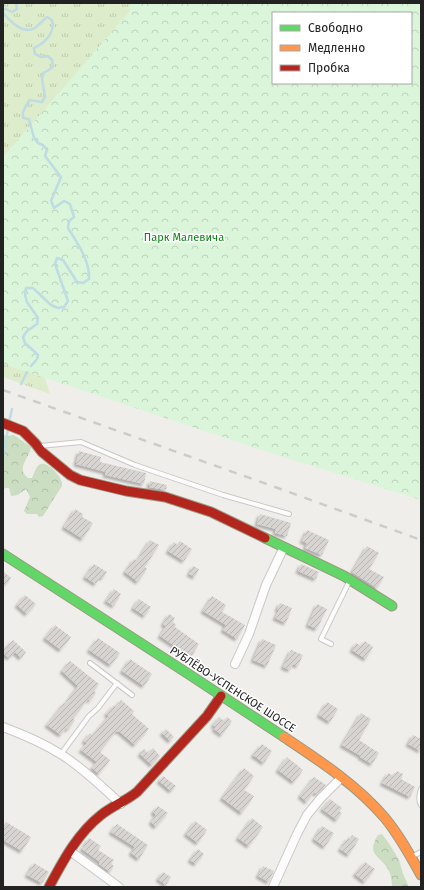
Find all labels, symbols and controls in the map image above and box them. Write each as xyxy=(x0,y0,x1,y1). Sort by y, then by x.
legend xyxy=(272,12,412,84)
text: Свободно xyxy=(308,21,363,35)
text: Медленно xyxy=(308,41,365,55)
text: Пробка xyxy=(308,61,350,75)
park label: Парк Малевича xyxy=(144,231,224,244)
street label: РУБЛЁВО-УСПЕНСКОЕ ШОССЕ xyxy=(167,643,299,735)

